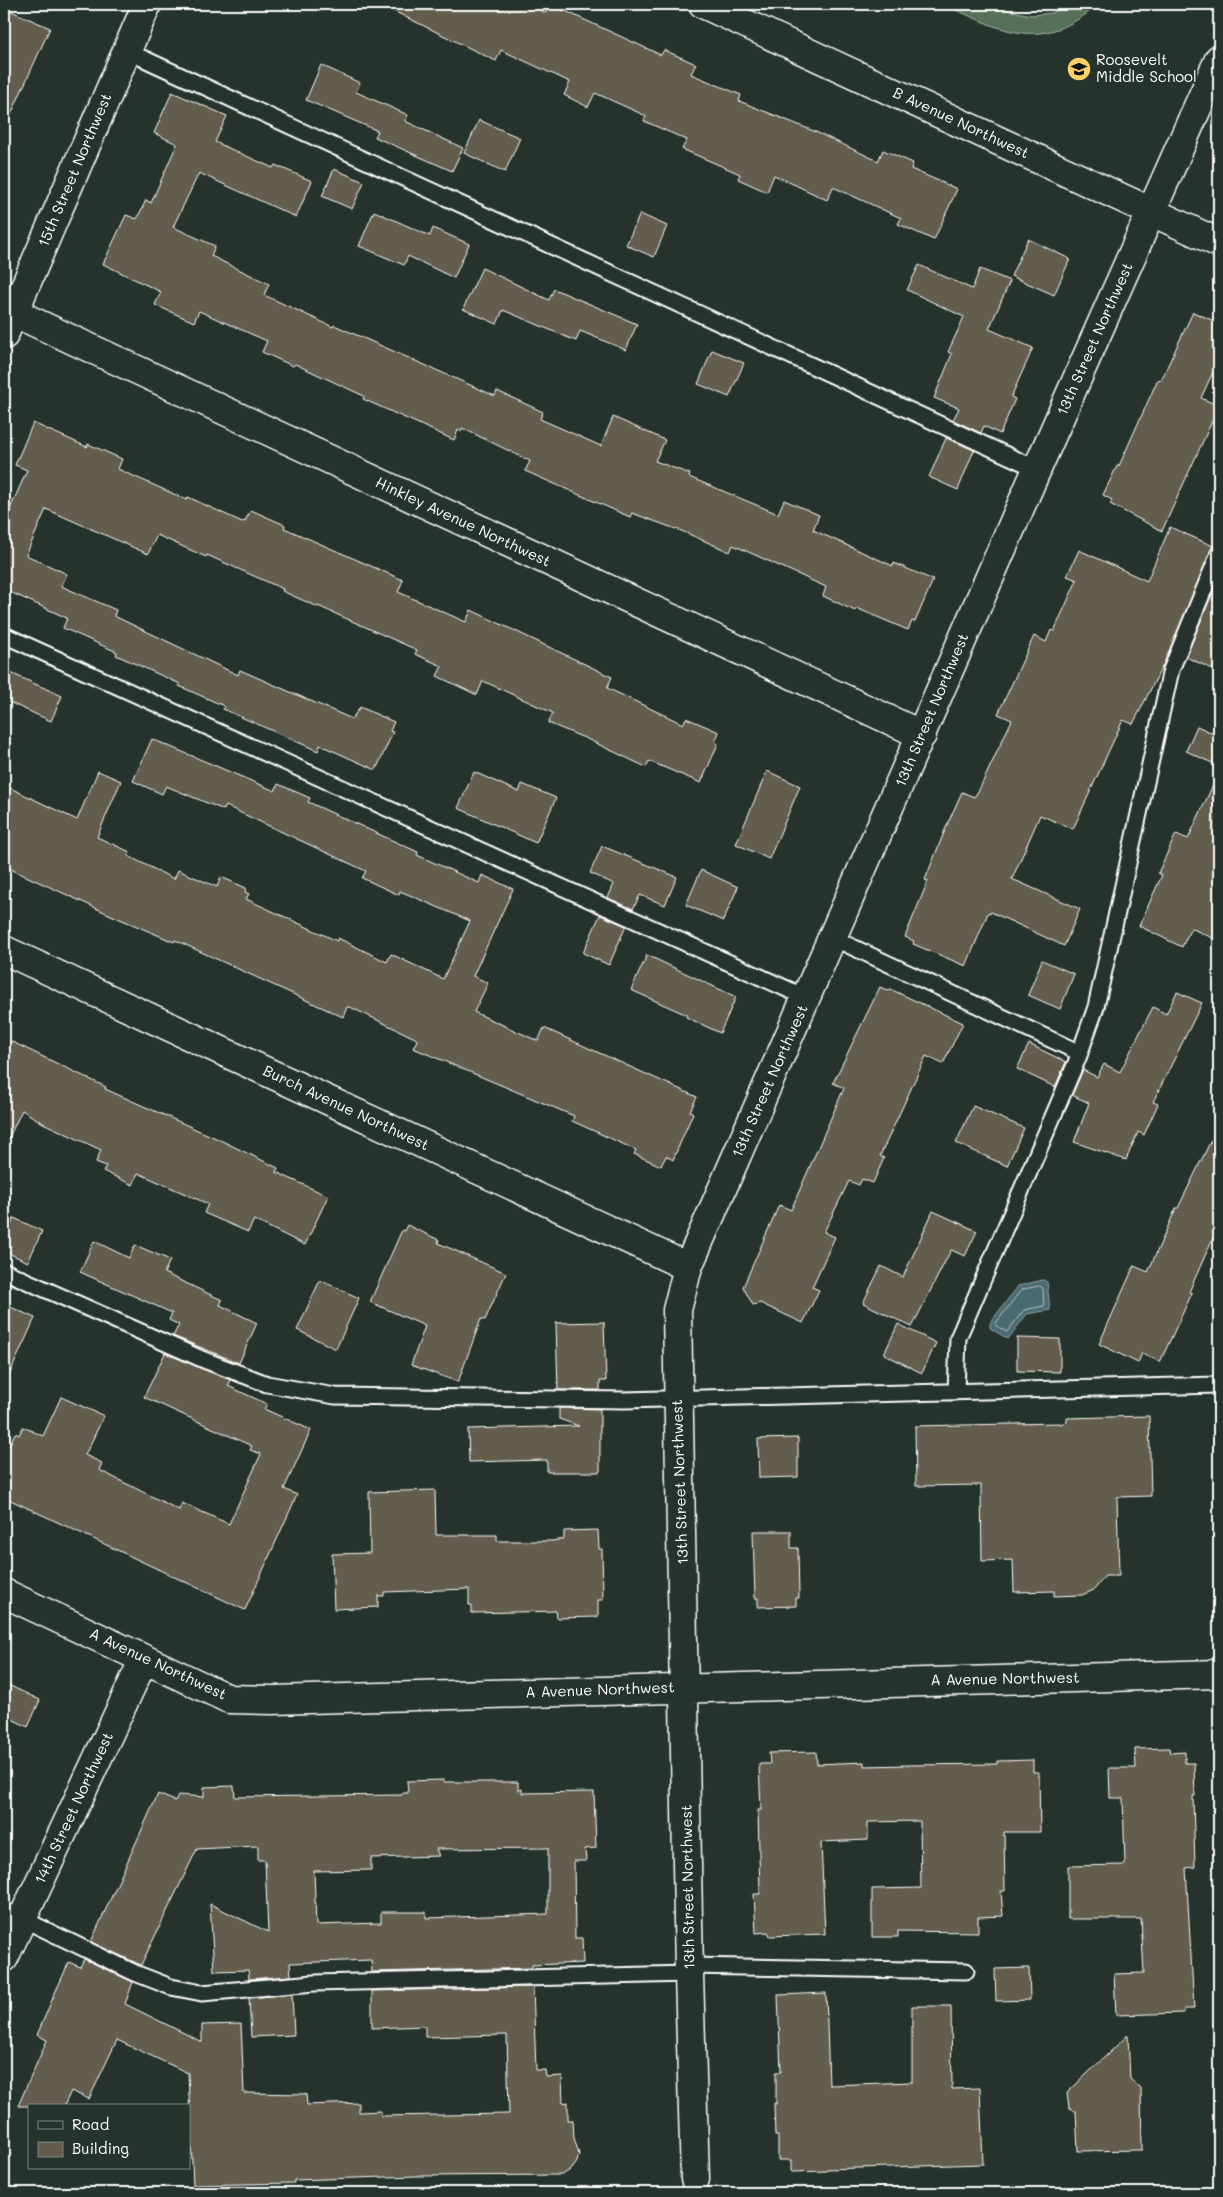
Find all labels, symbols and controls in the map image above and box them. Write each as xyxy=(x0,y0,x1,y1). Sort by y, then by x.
place label: Roosevelt Middle School xyxy=(1096,49,1197,86)
school or university icon: Roosevelt Middle School xyxy=(1066,56,1092,82)
street label: B Avenue Northwest xyxy=(890,82,1033,162)
street label: 15th Street Northwest xyxy=(33,90,116,250)
street label: 13th Street Northwest xyxy=(1051,259,1137,418)
street label: Hinkley Avenue Northwest xyxy=(373,472,554,571)
street label: 13th Street Northwest xyxy=(890,630,973,790)
street label: 13th Street Northwest xyxy=(726,1001,812,1160)
street label: Burch Avenue Northwest xyxy=(260,1060,433,1154)
street label: 13th Street Northwest xyxy=(666,1399,692,1565)
street label: A Avenue Northwest xyxy=(87,1622,230,1704)
street label: A Avenue Northwest xyxy=(930,1667,1080,1689)
street label: A Avenue Northwest xyxy=(525,1676,675,1702)
street label: 14th Street Northwest xyxy=(29,1728,117,1887)
street label: 13th Street Northwest xyxy=(676,1804,698,1970)
legend xyxy=(28,2104,190,2170)
text: Road xyxy=(72,2114,109,2134)
text: Building xyxy=(72,2138,129,2158)

